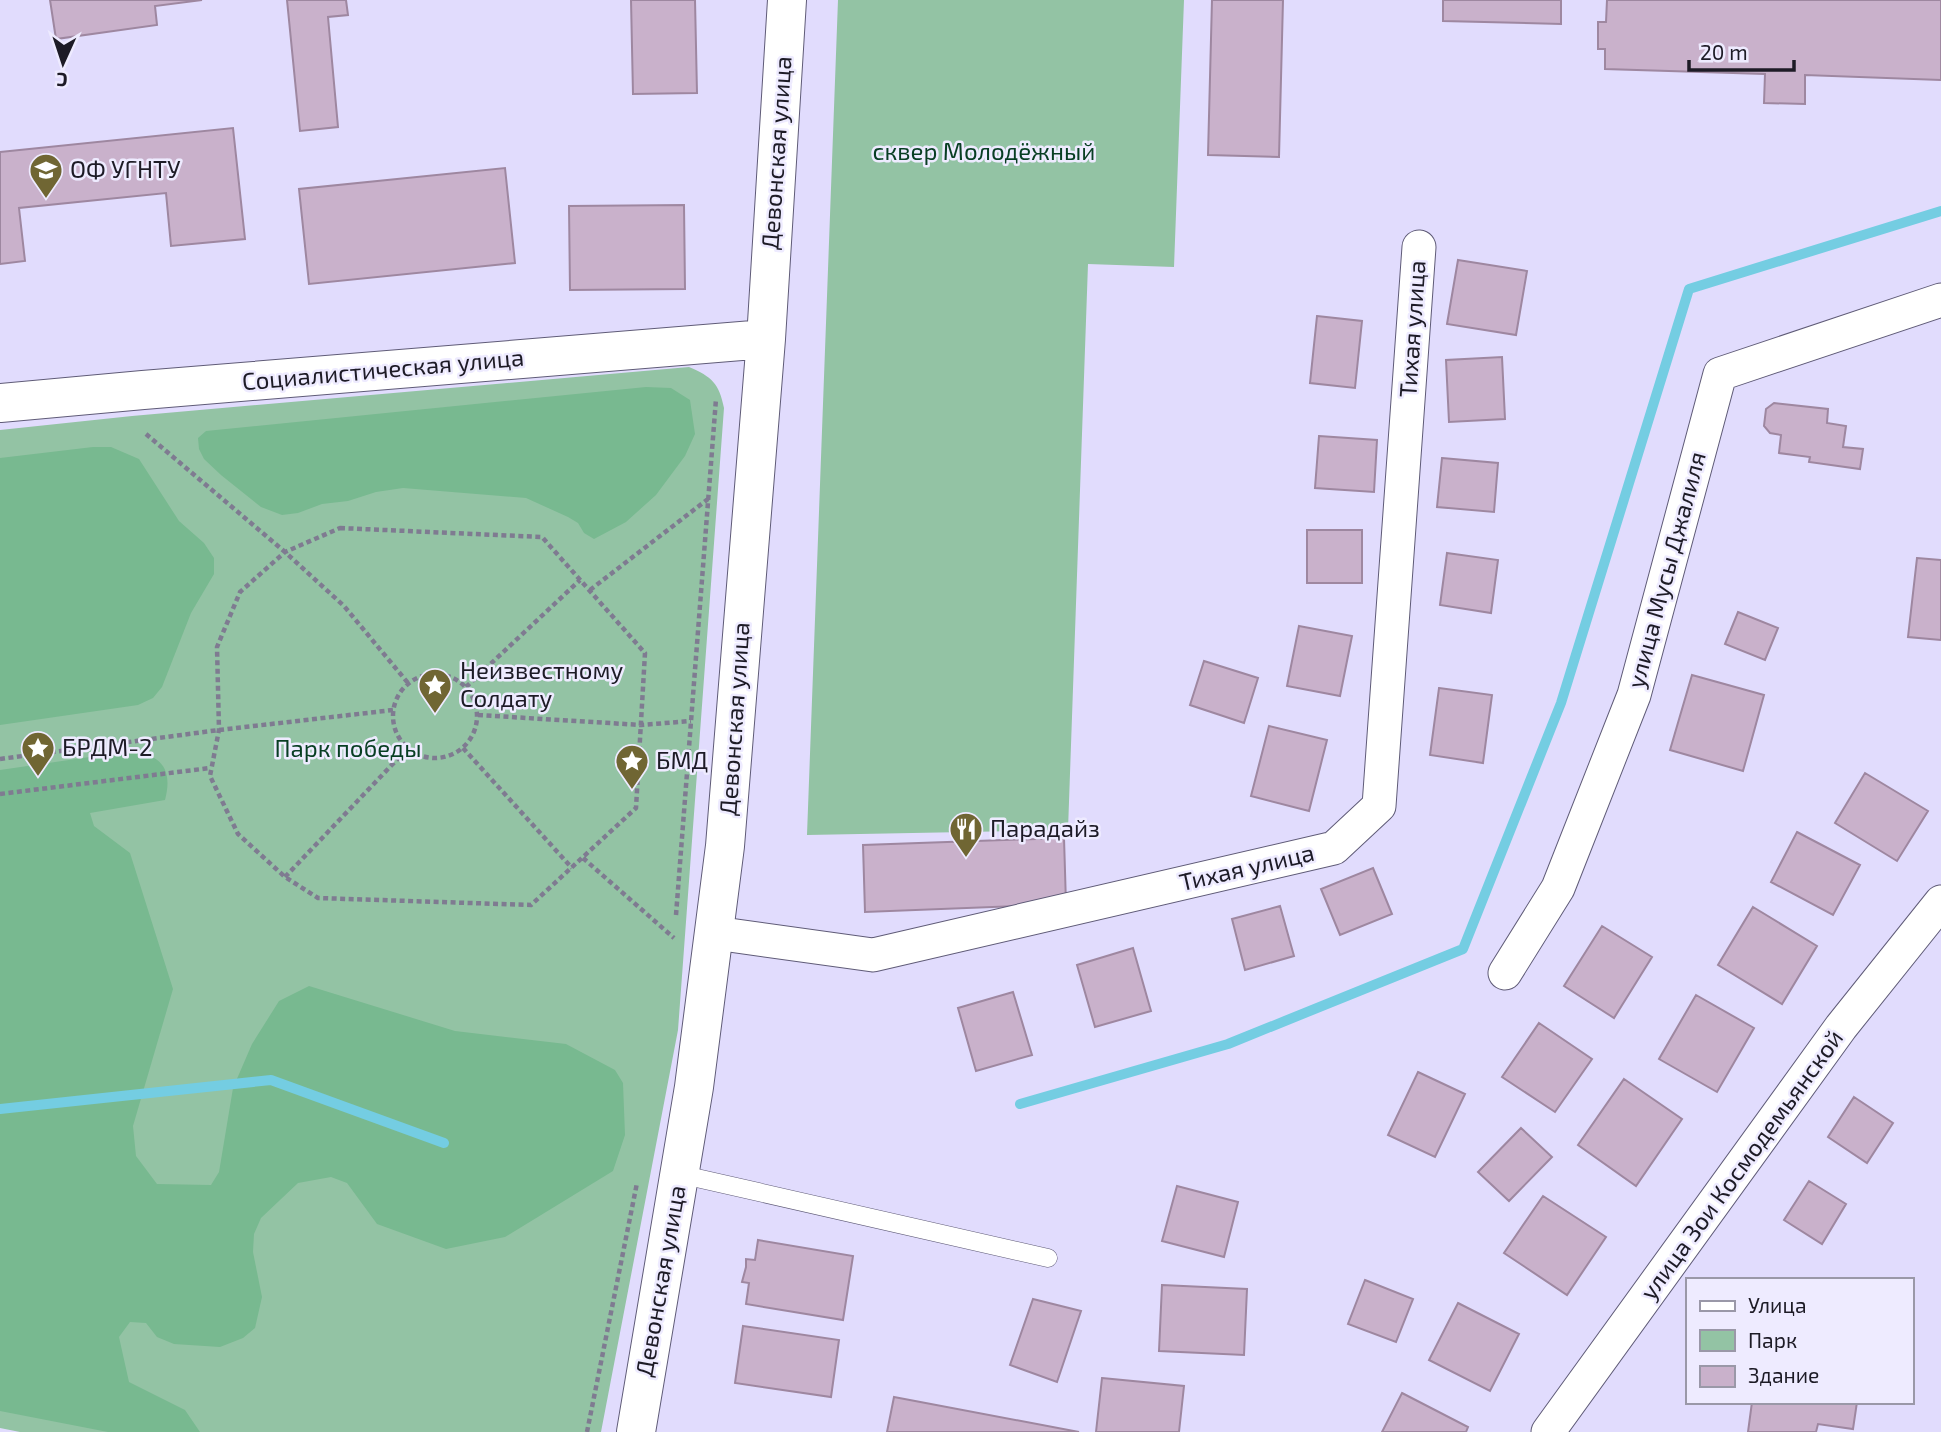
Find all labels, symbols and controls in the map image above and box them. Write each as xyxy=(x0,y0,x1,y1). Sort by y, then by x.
north arrow xyxy=(28,28,98,98)
scale bar xyxy=(1689,28,1794,72)
text: 20 m xyxy=(1700,39,1748,64)
street label: Девонская улица xyxy=(754,55,798,251)
text: С xyxy=(56,69,68,92)
park label: сквер Молодёжный xyxy=(873,136,1095,165)
school or university icon: ОФ УГНТУ xyxy=(27,151,65,200)
place label: ОФ УГНТУ xyxy=(70,154,181,183)
street label: Тихая улица xyxy=(1392,259,1432,399)
street label: Социалистическая улица xyxy=(241,342,525,396)
street label: улица Мусы Джалиля xyxy=(1620,448,1712,691)
street label: Девонская улица xyxy=(712,621,756,817)
place label: Неизвестному Солдату xyxy=(460,655,623,713)
place icon: Неизвестному Солдату xyxy=(416,666,454,715)
place icon: БРДМ-2 xyxy=(19,729,57,778)
place label: БРДМ-2 xyxy=(62,732,152,761)
park label: Парк победы xyxy=(275,733,421,762)
place icon: БМД xyxy=(613,742,651,791)
place label: БМД xyxy=(656,745,708,774)
restaurant icon: Парадайз xyxy=(947,810,985,859)
place label: Парадайз xyxy=(990,813,1100,842)
street label: Тихая улица xyxy=(1176,837,1317,897)
street label: улица Зои Космодемьянской xyxy=(1633,1024,1849,1305)
street label: Девонская улица xyxy=(628,1183,692,1379)
legend xyxy=(1686,1278,1913,1404)
text: Улица xyxy=(1748,1292,1807,1317)
text: Парк xyxy=(1748,1327,1797,1352)
text: Здание xyxy=(1748,1362,1819,1387)

